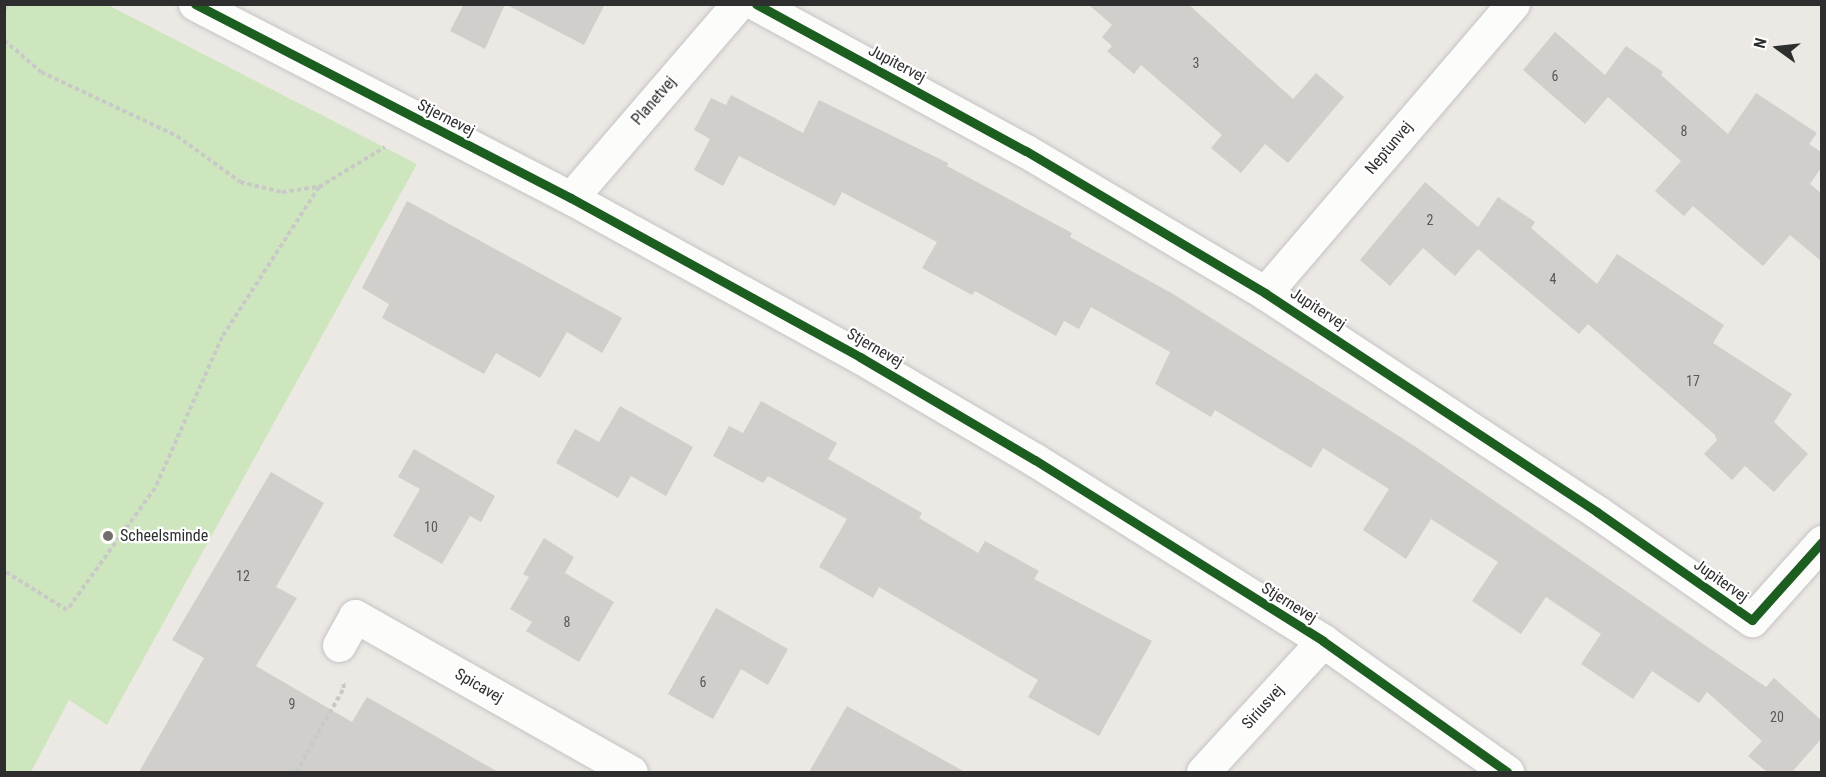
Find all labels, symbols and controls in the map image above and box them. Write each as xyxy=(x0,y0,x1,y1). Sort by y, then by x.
north arrow xyxy=(1748,18,1808,78)
text: N xyxy=(1750,36,1771,50)
street label: Jupitervej xyxy=(865,41,929,87)
house number: 3 xyxy=(1193,55,1199,71)
house number: 6 xyxy=(1552,68,1558,84)
street label: Planetvej xyxy=(628,73,680,129)
street label: Stjernevej xyxy=(414,95,478,141)
street label: Neptunvej xyxy=(1361,118,1417,178)
house number: 8 xyxy=(1681,123,1687,139)
house number: 2 xyxy=(1427,212,1433,228)
house number: 4 xyxy=(1550,271,1556,287)
street label: Jupitervej xyxy=(1287,284,1349,334)
street label: Stjernevej xyxy=(843,324,907,372)
house number: 17 xyxy=(1686,373,1700,389)
house number: 10 xyxy=(424,519,438,535)
place label: Scheelsminde xyxy=(120,526,208,546)
marker: Scheelsminde xyxy=(101,529,115,543)
street label: Jupitervej xyxy=(1690,555,1752,607)
house number: 12 xyxy=(236,568,250,584)
street label: Stjernevej xyxy=(1258,578,1320,628)
house number: 8 xyxy=(564,614,570,630)
street label: Spicavej xyxy=(451,665,507,707)
house number: 6 xyxy=(700,674,706,690)
street label: Siriusvej xyxy=(1238,681,1288,733)
house number: 9 xyxy=(289,696,295,712)
house number: 20 xyxy=(1770,709,1784,725)

